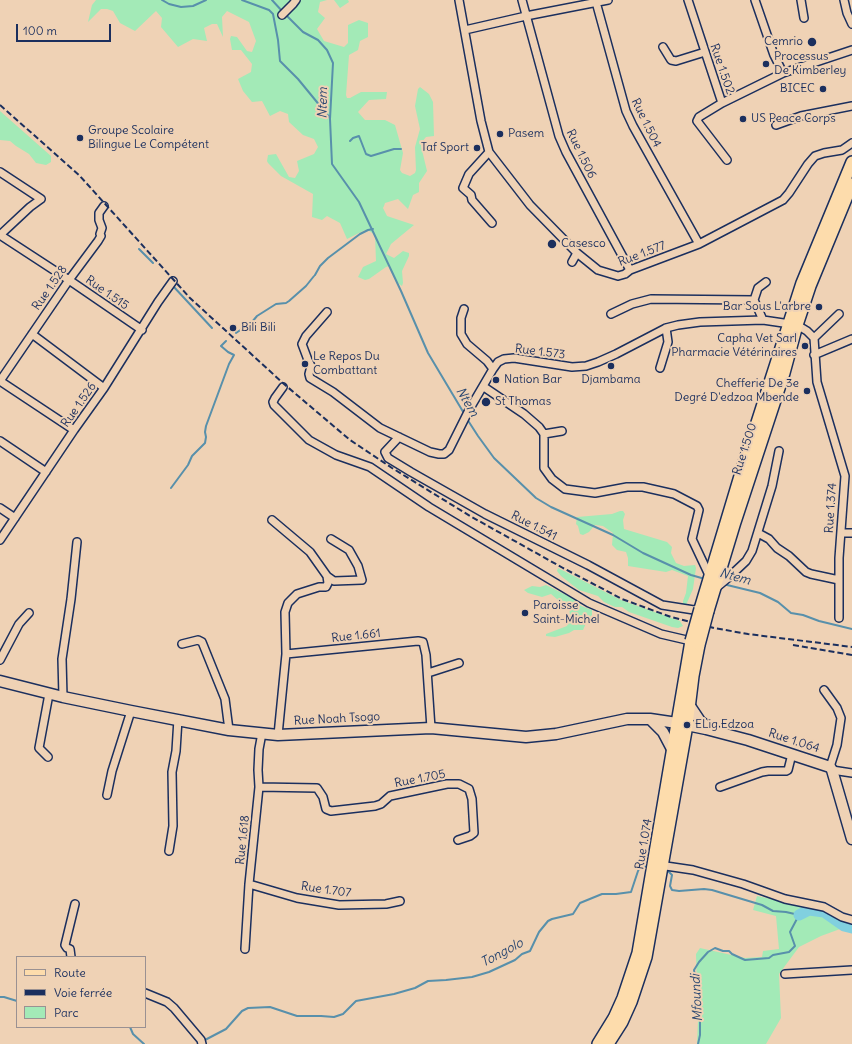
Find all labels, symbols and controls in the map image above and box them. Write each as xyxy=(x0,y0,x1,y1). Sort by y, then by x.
scale bar xyxy=(18,16,113,42)
text: 100 m xyxy=(23,23,57,38)
place label: Cemrio xyxy=(764,35,803,49)
marker: Cemrio xyxy=(806,36,818,48)
street label: Rue 1.502 xyxy=(707,42,737,96)
place label: Processus De Kimberley xyxy=(774,50,846,78)
marker: Processus De Kimberley xyxy=(761,59,771,69)
place label: BICEC xyxy=(780,82,815,96)
marker: BICEC xyxy=(818,84,828,94)
water label: Ntem xyxy=(315,87,331,119)
street label: Rue 1.504 xyxy=(628,96,664,150)
place label: US Peace Corps xyxy=(751,112,836,126)
marker: US Peace Corps xyxy=(738,114,748,124)
place label: Groupe Scolaire Bilingue Le Compétent xyxy=(88,124,209,152)
place label: Pasem xyxy=(508,127,544,141)
street label: Rue 1.506 xyxy=(563,127,599,181)
marker: Pasem xyxy=(495,129,505,139)
marker: Groupe Scolaire Bilingue Le Compétent xyxy=(75,133,85,143)
place label: Taf Sport xyxy=(421,141,469,155)
marker: Taf Sport xyxy=(472,143,482,153)
place label: Casesco xyxy=(561,237,606,251)
marker: Casesco xyxy=(546,238,558,250)
street label: Rue 1.577 xyxy=(616,238,668,270)
street label: Rue 1.528 xyxy=(29,263,71,313)
street label: Rue 1.515 xyxy=(83,273,131,313)
place label: Bar Sous L'arbre xyxy=(723,300,811,314)
marker: Bar Sous L'arbre xyxy=(814,302,824,312)
place label: Bili Bili xyxy=(241,321,276,335)
marker: Bili Bili xyxy=(228,323,238,333)
place label: Capha Vet Sarl Pharmacie Vétérinaires xyxy=(671,332,797,360)
marker: Capha Vet Sarl Pharmacie Vétérinaires xyxy=(800,341,810,351)
street label: Rue 1.573 xyxy=(514,342,566,362)
place label: Le Repos Du Combattant xyxy=(313,350,380,378)
marker: Le Repos Du Combattant xyxy=(300,359,310,369)
marker: Djambama xyxy=(606,361,616,371)
place label: Nation Bar xyxy=(504,373,562,387)
place label: Djambama xyxy=(581,373,641,387)
marker: Nation Bar xyxy=(491,375,501,385)
place label: Chefferie De 3e Degré D'edzoa Mbende xyxy=(674,377,799,405)
street label: Rue 1.526 xyxy=(58,380,100,430)
water label: Ntem xyxy=(452,384,482,420)
marker: Chefferie De 3e Degré D'edzoa Mbende xyxy=(802,386,812,396)
place label: St Thomas xyxy=(495,395,551,409)
marker: St Thomas xyxy=(480,396,492,408)
street label: Rue 1.500 xyxy=(730,421,760,477)
street label: Rue 1.374 xyxy=(822,482,840,534)
street label: Rue 1.541 xyxy=(509,508,559,544)
water label: Ntem xyxy=(718,565,752,589)
place label: Paroisse Saint-Michel xyxy=(533,599,600,627)
marker: Paroisse Saint-Michel xyxy=(520,608,530,618)
street label: Rue 1.661 xyxy=(331,626,381,646)
street label: Rue Noah Tsogo xyxy=(293,710,381,728)
place label: ELig Edzoa xyxy=(695,718,754,732)
marker: ELig Edzoa xyxy=(682,720,692,730)
street label: Rue 1.064 xyxy=(767,726,821,756)
street label: Rue 1.705 xyxy=(393,767,447,791)
street label: Rue 1.618 xyxy=(233,815,253,865)
street label: Rue 1.074 xyxy=(632,817,656,871)
street label: Rue 1.707 xyxy=(300,879,352,901)
water label: Tongolo xyxy=(478,935,526,971)
legend xyxy=(16,956,146,1028)
text: Route xyxy=(54,965,86,980)
water label: Mfoundi xyxy=(688,974,706,1022)
text: Voie ferrée xyxy=(54,985,112,1000)
text: Parc xyxy=(54,1005,79,1020)

